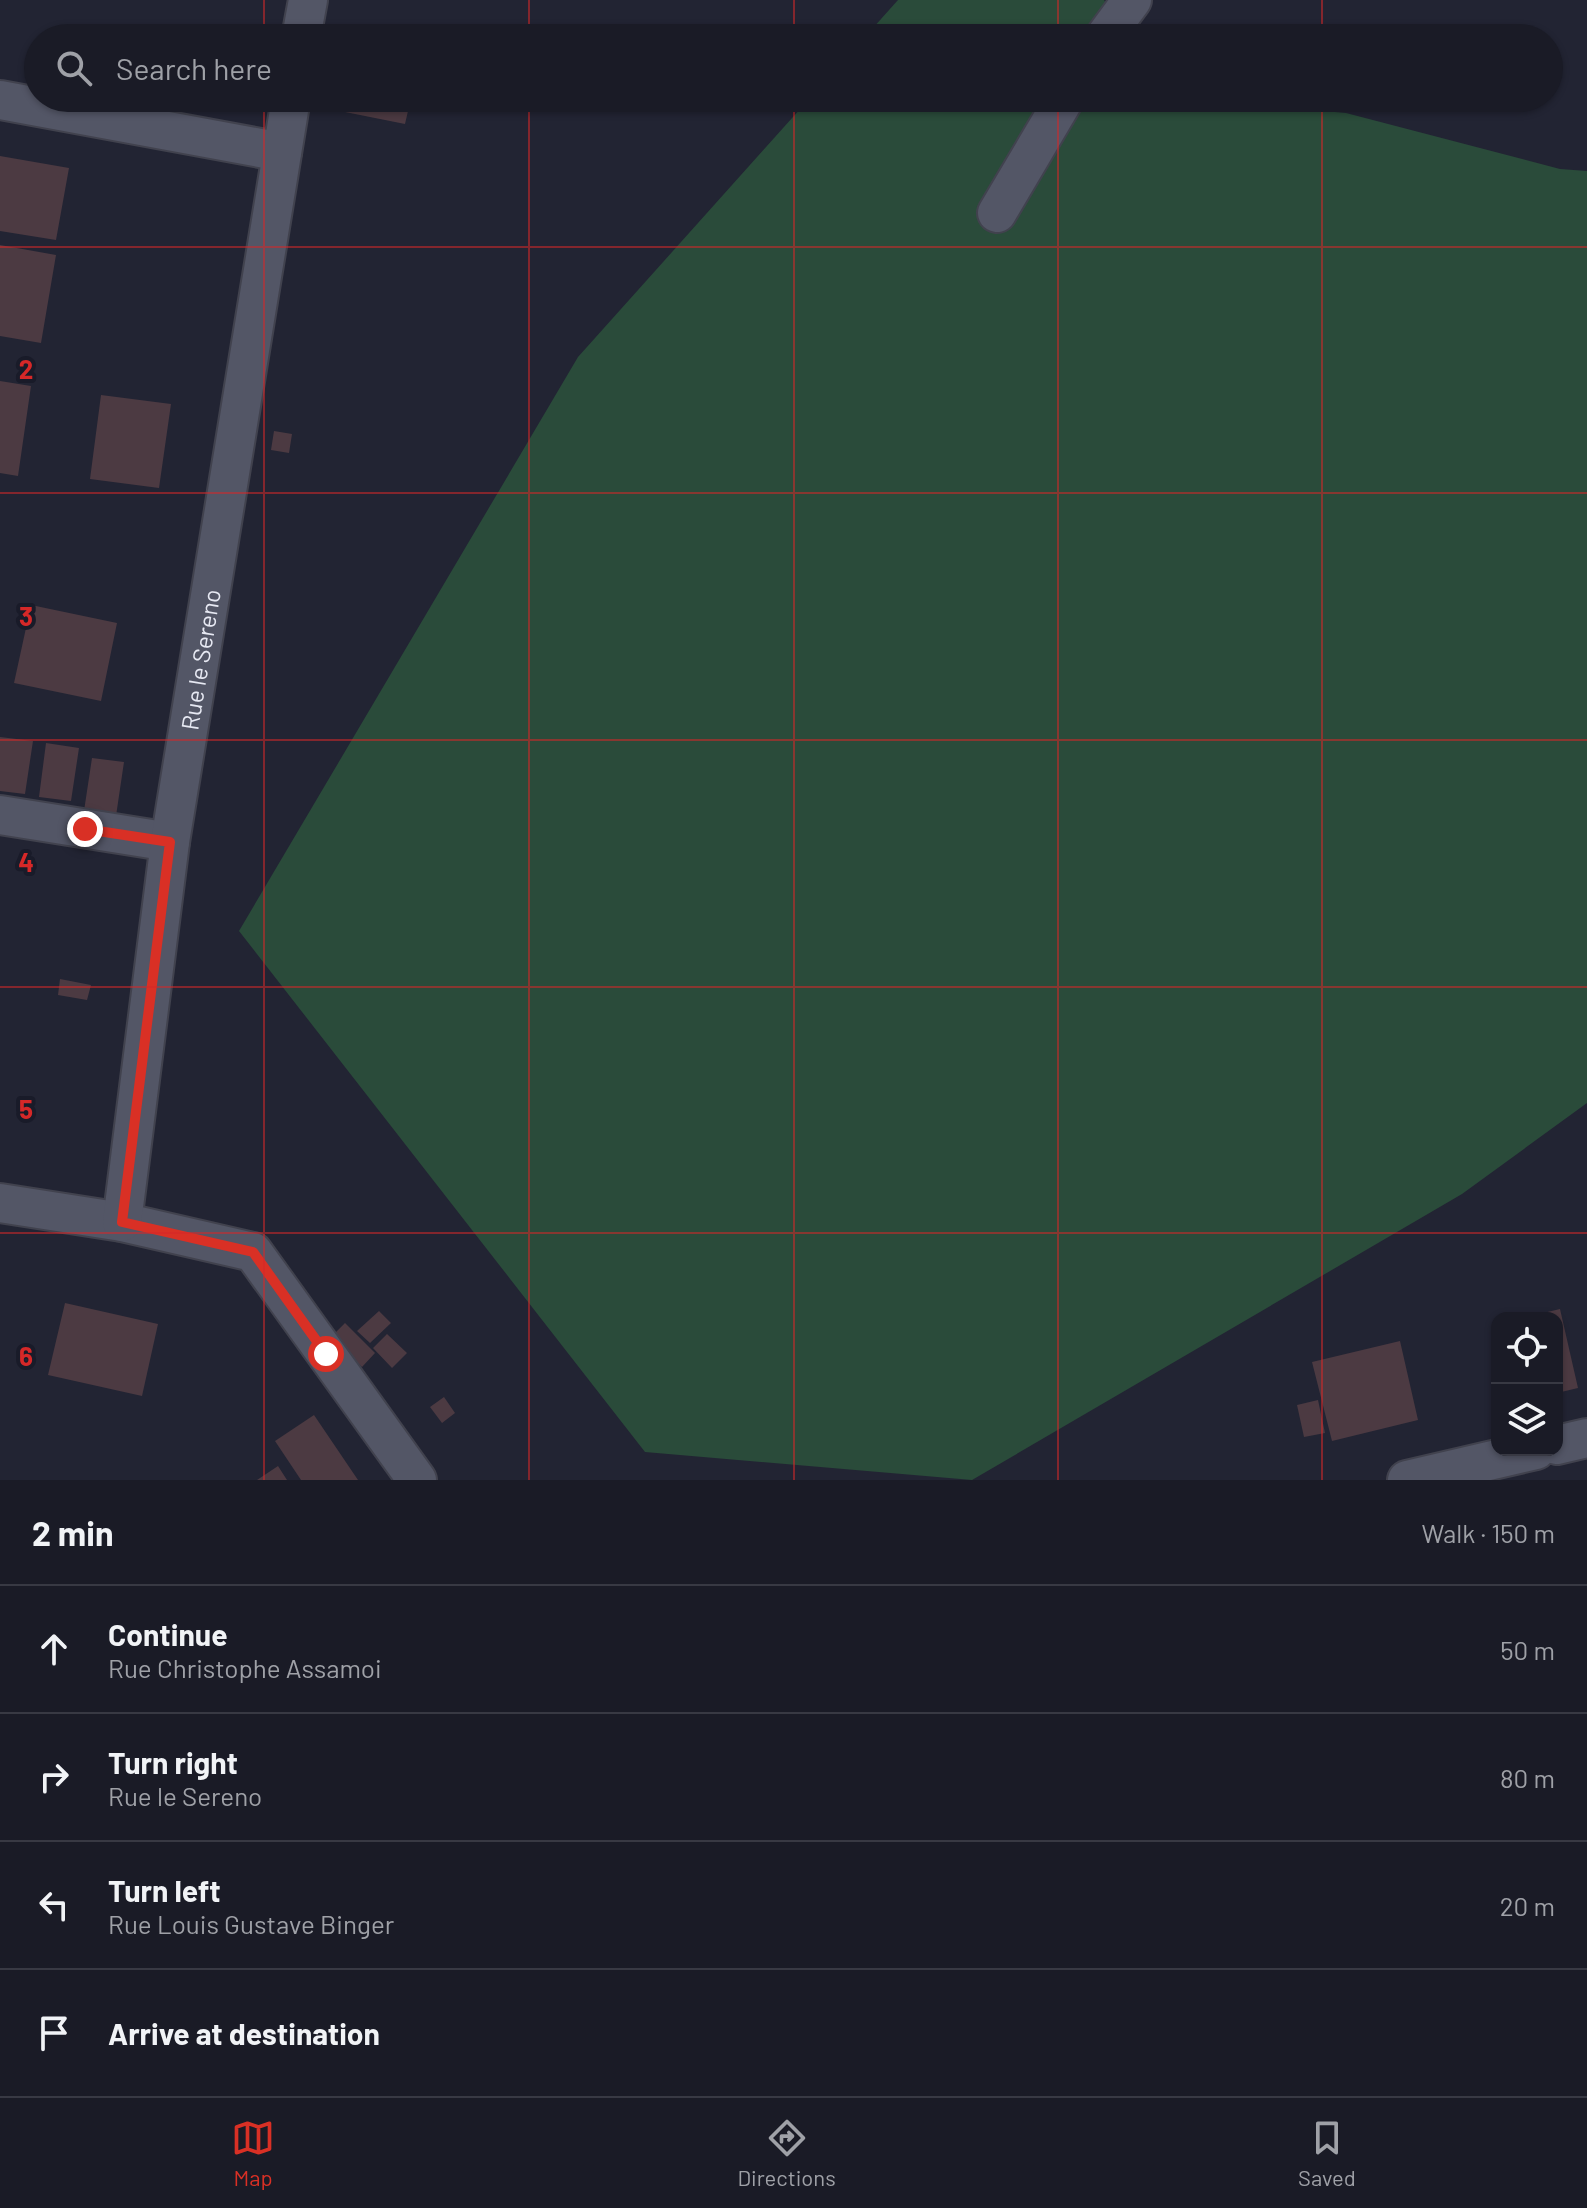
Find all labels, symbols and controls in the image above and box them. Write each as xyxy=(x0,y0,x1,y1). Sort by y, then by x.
search box xyxy=(24,24,1563,112)
icon: search xyxy=(52,46,96,90)
text: Search here xyxy=(116,50,272,86)
text: 2 xyxy=(19,353,33,384)
street label: Rue le Sereno xyxy=(174,587,225,732)
text: 3 xyxy=(19,600,33,631)
route end xyxy=(67,811,103,847)
text: 4 xyxy=(18,846,34,877)
text: 5 xyxy=(19,1093,33,1124)
map controls xyxy=(1491,1312,1563,1456)
button: locate xyxy=(1491,1312,1563,1384)
route start xyxy=(308,1336,344,1372)
text: 6 xyxy=(19,1340,33,1371)
button: layers xyxy=(1491,1384,1563,1456)
text: 2 min xyxy=(32,1512,114,1553)
text: Walk · 150 m xyxy=(1421,1517,1555,1548)
text: Continue xyxy=(108,1616,228,1652)
icon: ahead xyxy=(32,1627,76,1671)
text: 50 m xyxy=(1500,1634,1555,1665)
text: Rue Christophe Assamoi xyxy=(108,1652,382,1683)
text: Turn right xyxy=(108,1744,238,1780)
icon: right xyxy=(32,1755,76,1799)
text: 80 m xyxy=(1500,1762,1555,1793)
text: Rue le Sereno xyxy=(108,1780,262,1811)
text: Turn left xyxy=(108,1872,221,1908)
icon: left xyxy=(32,1883,76,1927)
text: 20 m xyxy=(1500,1890,1555,1921)
text: Rue Louis Gustave Binger xyxy=(108,1908,394,1939)
icon: arrive xyxy=(32,2011,76,2055)
text: Arrive at destination xyxy=(108,2015,380,2051)
tab: Map xyxy=(231,2116,275,2190)
tab: Directions xyxy=(737,2116,836,2190)
tab: Saved xyxy=(1298,2116,1356,2190)

